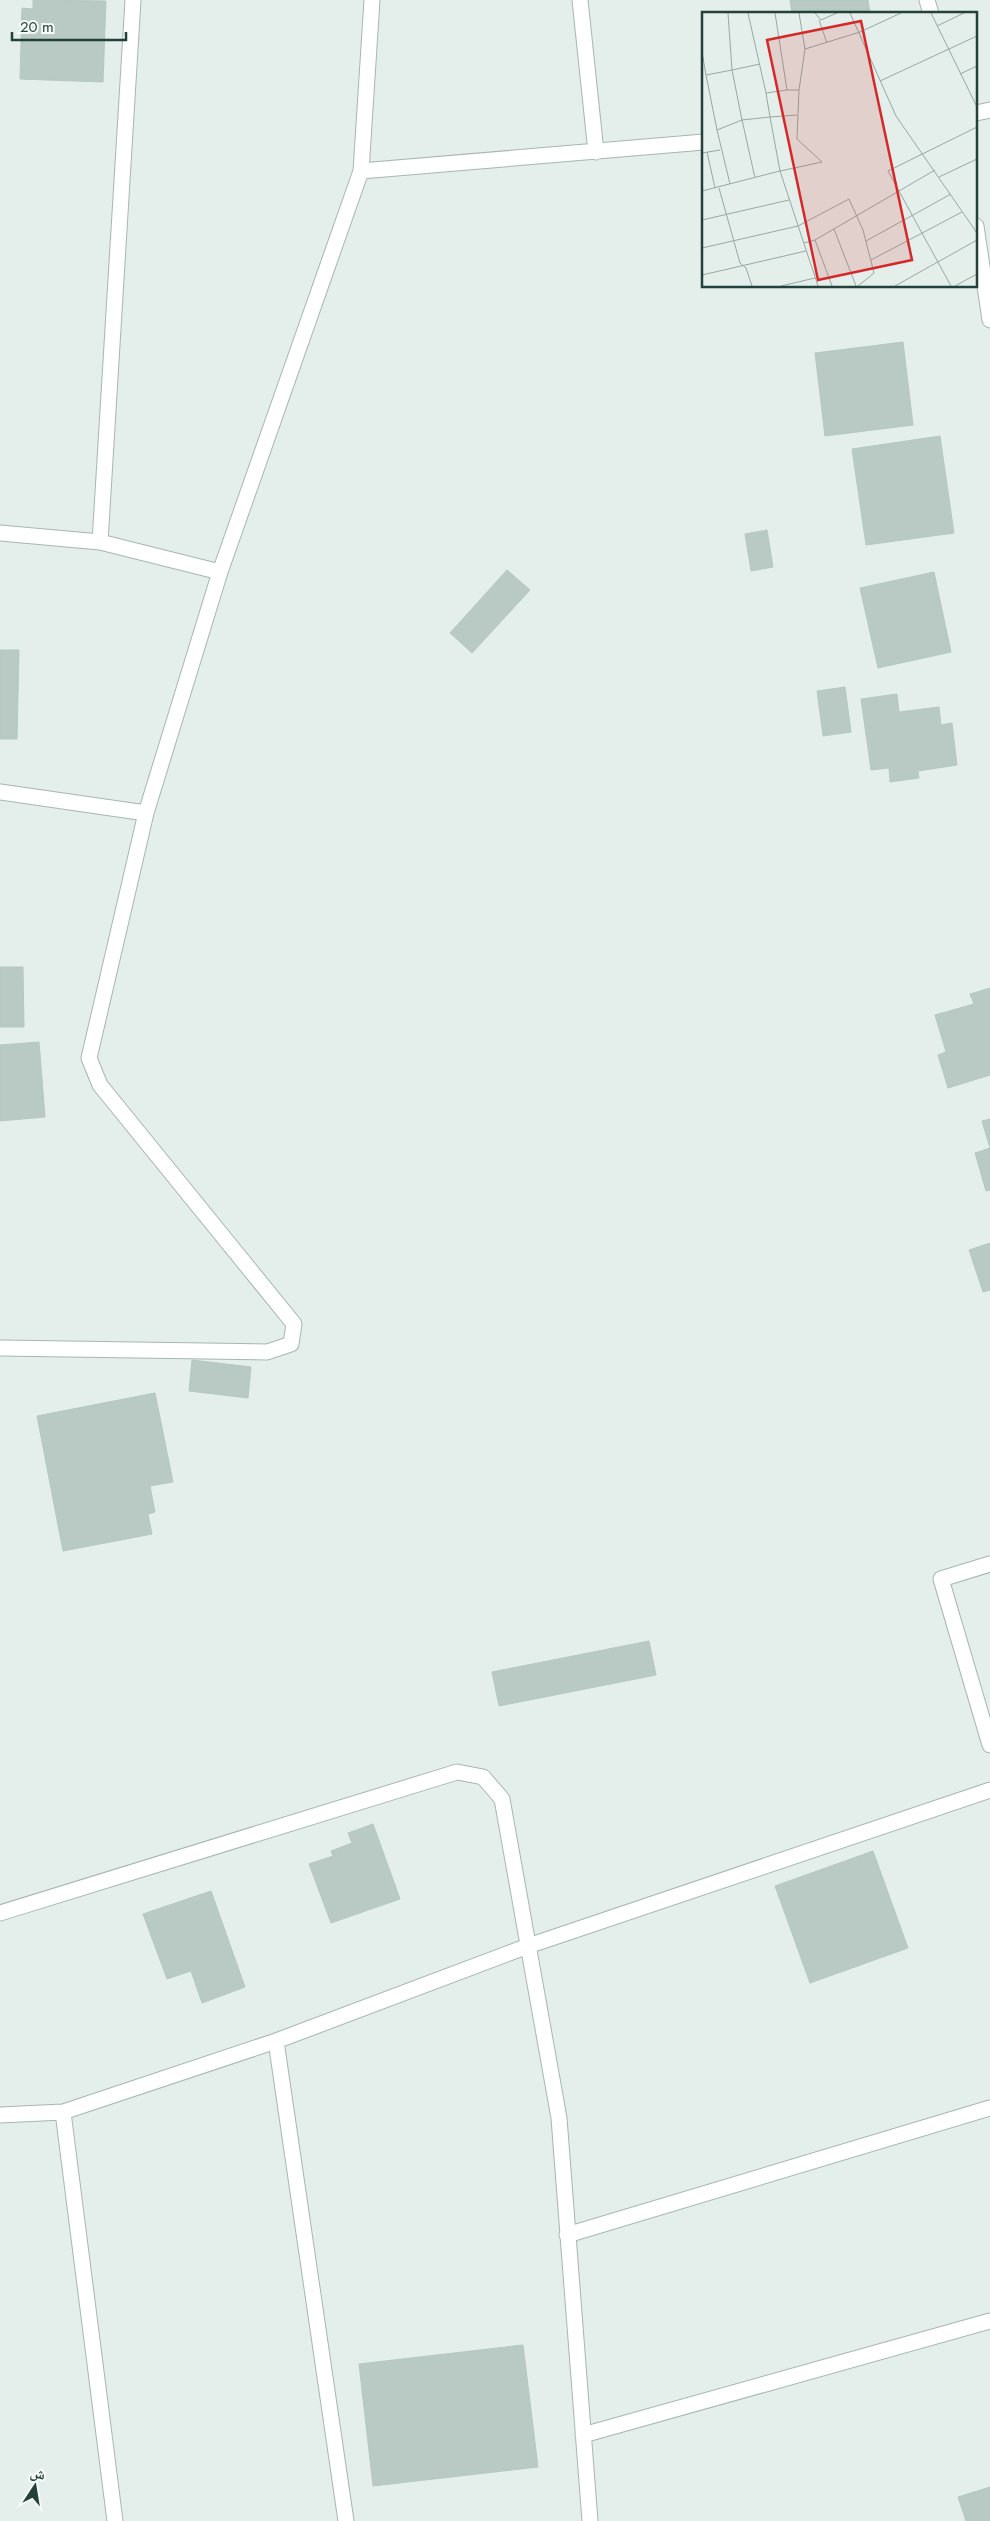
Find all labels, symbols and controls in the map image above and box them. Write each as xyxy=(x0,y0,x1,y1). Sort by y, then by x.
scale bar xyxy=(12,10,126,42)
inset map xyxy=(702,12,978,288)
text: 20 m xyxy=(20,16,54,38)
north arrow xyxy=(10,2461,60,2511)
text: ش xyxy=(28,2462,47,2485)

